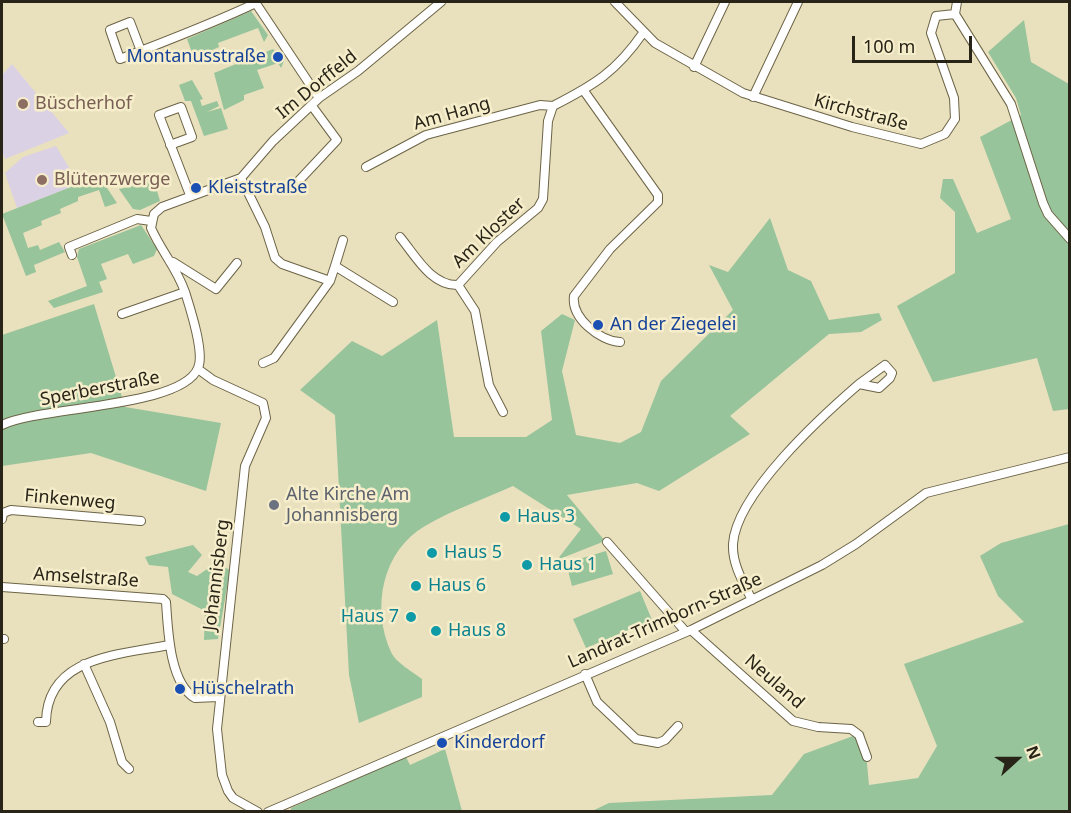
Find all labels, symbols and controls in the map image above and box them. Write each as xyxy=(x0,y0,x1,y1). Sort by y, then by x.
scale bar xyxy=(855,24,975,62)
text: 100 m xyxy=(863,34,915,58)
place label: Montanusstraße xyxy=(126,46,266,68)
street label: Im Dorffeld xyxy=(272,46,362,124)
marker: Montanusstraße xyxy=(271,50,285,64)
street label: Kirchstraße xyxy=(812,90,910,136)
place label: Büscherhof xyxy=(35,93,132,115)
street label: Am Hang xyxy=(411,93,493,135)
marker: Büscherhof xyxy=(16,97,30,111)
place label: Blütenzwerge xyxy=(54,169,170,191)
marker: Blütenzwerge xyxy=(35,173,49,187)
place label: Kleiststraße xyxy=(208,177,308,199)
marker: Kleiststraße xyxy=(189,181,203,195)
street label: Am Kloster xyxy=(448,193,530,273)
place label: An der Ziegelei xyxy=(610,314,736,336)
marker: An der Ziegelei xyxy=(591,318,605,332)
street label: Sperberstraße xyxy=(39,367,161,411)
place label: Alte Kirche Am Johannisberg xyxy=(286,484,409,526)
street label: Finkenweg xyxy=(24,485,116,515)
marker: Alte Kirche Am Johannisberg xyxy=(267,498,281,512)
place label: Haus 3 xyxy=(517,506,575,528)
marker: Haus 3 xyxy=(498,510,512,524)
street label: Johannisberg xyxy=(199,518,235,632)
place label: Haus 5 xyxy=(444,542,502,564)
marker: Haus 5 xyxy=(425,546,439,560)
place label: Haus 1 xyxy=(539,554,597,576)
marker: Haus 1 xyxy=(520,558,534,572)
street label: Amselstraße xyxy=(33,564,139,592)
street label: Landrat-Trimborn-Straße xyxy=(565,568,765,674)
place label: Haus 6 xyxy=(428,575,486,597)
marker: Haus 6 xyxy=(409,579,423,593)
place label: Haus 7 xyxy=(341,606,399,628)
marker: Haus 7 xyxy=(404,610,418,624)
place label: Haus 8 xyxy=(448,620,506,642)
marker: Haus 8 xyxy=(429,624,443,638)
street label: Neuland xyxy=(740,650,808,714)
place label: Hüschelrath xyxy=(192,678,294,700)
marker: Hüschelrath xyxy=(173,682,187,696)
north arrow xyxy=(987,729,1047,789)
place label: Kinderdorf xyxy=(454,732,545,754)
marker: Kinderdorf xyxy=(435,736,449,750)
text: N xyxy=(1021,743,1046,763)

